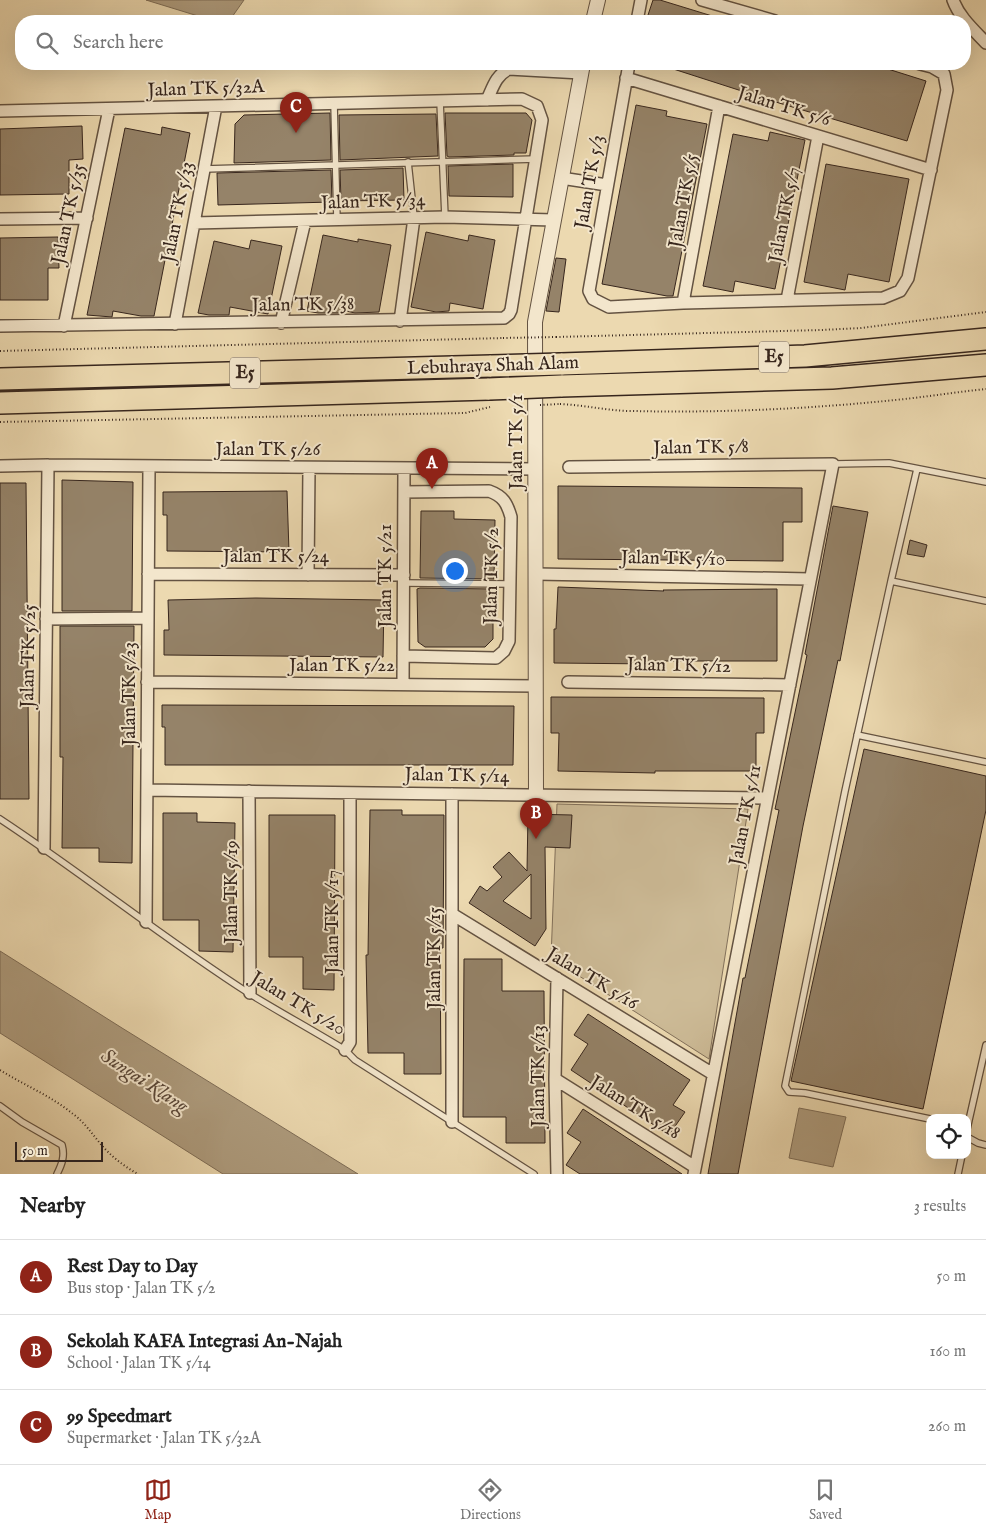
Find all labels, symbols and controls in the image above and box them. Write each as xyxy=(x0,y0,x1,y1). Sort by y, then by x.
search box xyxy=(15,15,971,70)
icon: search xyxy=(33,29,61,57)
text: Search here xyxy=(73,31,164,55)
street label: Jalan TK 5/32A xyxy=(145,75,266,103)
street label: Jalan TK 5/6 xyxy=(733,81,834,133)
pin: C xyxy=(280,92,312,133)
street label: Jalan TK 5/3 xyxy=(570,133,610,233)
street label: Jalan TK 5/5 xyxy=(664,152,704,252)
street label: Jalan TK 5/33 xyxy=(156,159,200,267)
street label: Jalan TK 5/35 xyxy=(46,161,91,268)
street label: Jalan TK 5/7 xyxy=(764,165,806,267)
street label: Jalan TK 5/34 xyxy=(318,188,426,216)
street label: Jalan TK 5/38 xyxy=(249,292,355,318)
road number: E5 xyxy=(759,342,789,372)
street label: Lebuhraya Shah Alam xyxy=(407,351,580,381)
road number: E5 xyxy=(230,358,260,388)
street label: Jalan TK 5/1 xyxy=(505,394,529,492)
street label: Jalan TK 5/8 xyxy=(651,435,749,461)
street label: Jalan TK 5/26 xyxy=(213,438,321,462)
pin: A xyxy=(416,448,448,489)
street label: Jalan TK 5/21 xyxy=(374,524,398,630)
street label: Jalan TK 5/2 xyxy=(479,527,505,627)
street label: Jalan TK 5/24 xyxy=(221,545,330,569)
street label: Jalan TK 5/10 xyxy=(619,546,725,572)
your location xyxy=(442,558,468,584)
street label: Jalan TK 5/25 xyxy=(16,604,42,710)
street label: Jalan TK 5/23 xyxy=(118,642,142,748)
street label: Jalan TK 5/12 xyxy=(625,653,731,679)
street label: Jalan TK 5/22 xyxy=(287,654,395,678)
street label: Jalan TK 5/11 xyxy=(724,762,768,870)
street label: Jalan TK 5/14 xyxy=(402,763,510,789)
pin: B xyxy=(520,798,552,839)
street label: Jalan TK 5/19 xyxy=(220,840,244,946)
street label: Jalan TK 5/17 xyxy=(321,870,345,976)
street label: Jalan TK 5/15 xyxy=(423,907,447,1011)
street label: Jalan TK 5/16 xyxy=(540,941,643,1016)
street label: Jalan TK 5/20 xyxy=(245,965,350,1042)
street label: Jalan TK 5/13 xyxy=(527,1025,551,1129)
water label: Sungai Klang xyxy=(95,1044,194,1120)
street label: Jalan TK 5/18 xyxy=(583,1070,685,1145)
map controls xyxy=(926,1114,971,1159)
button: locate xyxy=(926,1114,971,1159)
scale bar xyxy=(15,1139,102,1162)
text: 50 m xyxy=(22,1142,48,1160)
text: Nearby xyxy=(20,1193,85,1220)
text: 3 results xyxy=(914,1197,966,1217)
text: Rest Day to Day xyxy=(67,1255,198,1279)
text: A xyxy=(31,1267,41,1287)
text: 50 m xyxy=(937,1267,966,1287)
text: Bus stop · Jalan TK 5/2 xyxy=(67,1279,216,1299)
text: Sekolah KAFA Integrasi An-Najah xyxy=(67,1330,342,1354)
text: B xyxy=(31,1342,41,1362)
text: 160 m xyxy=(930,1342,966,1362)
text: School · Jalan TK 5/14 xyxy=(67,1354,211,1374)
text: 99 Speedmart xyxy=(67,1405,172,1429)
text: C xyxy=(30,1417,42,1437)
text: 260 m xyxy=(928,1417,966,1437)
text: Supermarket · Jalan TK 5/32A xyxy=(67,1429,261,1449)
tab: Map xyxy=(144,1476,172,1524)
tab: Directions xyxy=(460,1476,521,1524)
tab: Saved xyxy=(809,1476,842,1524)

